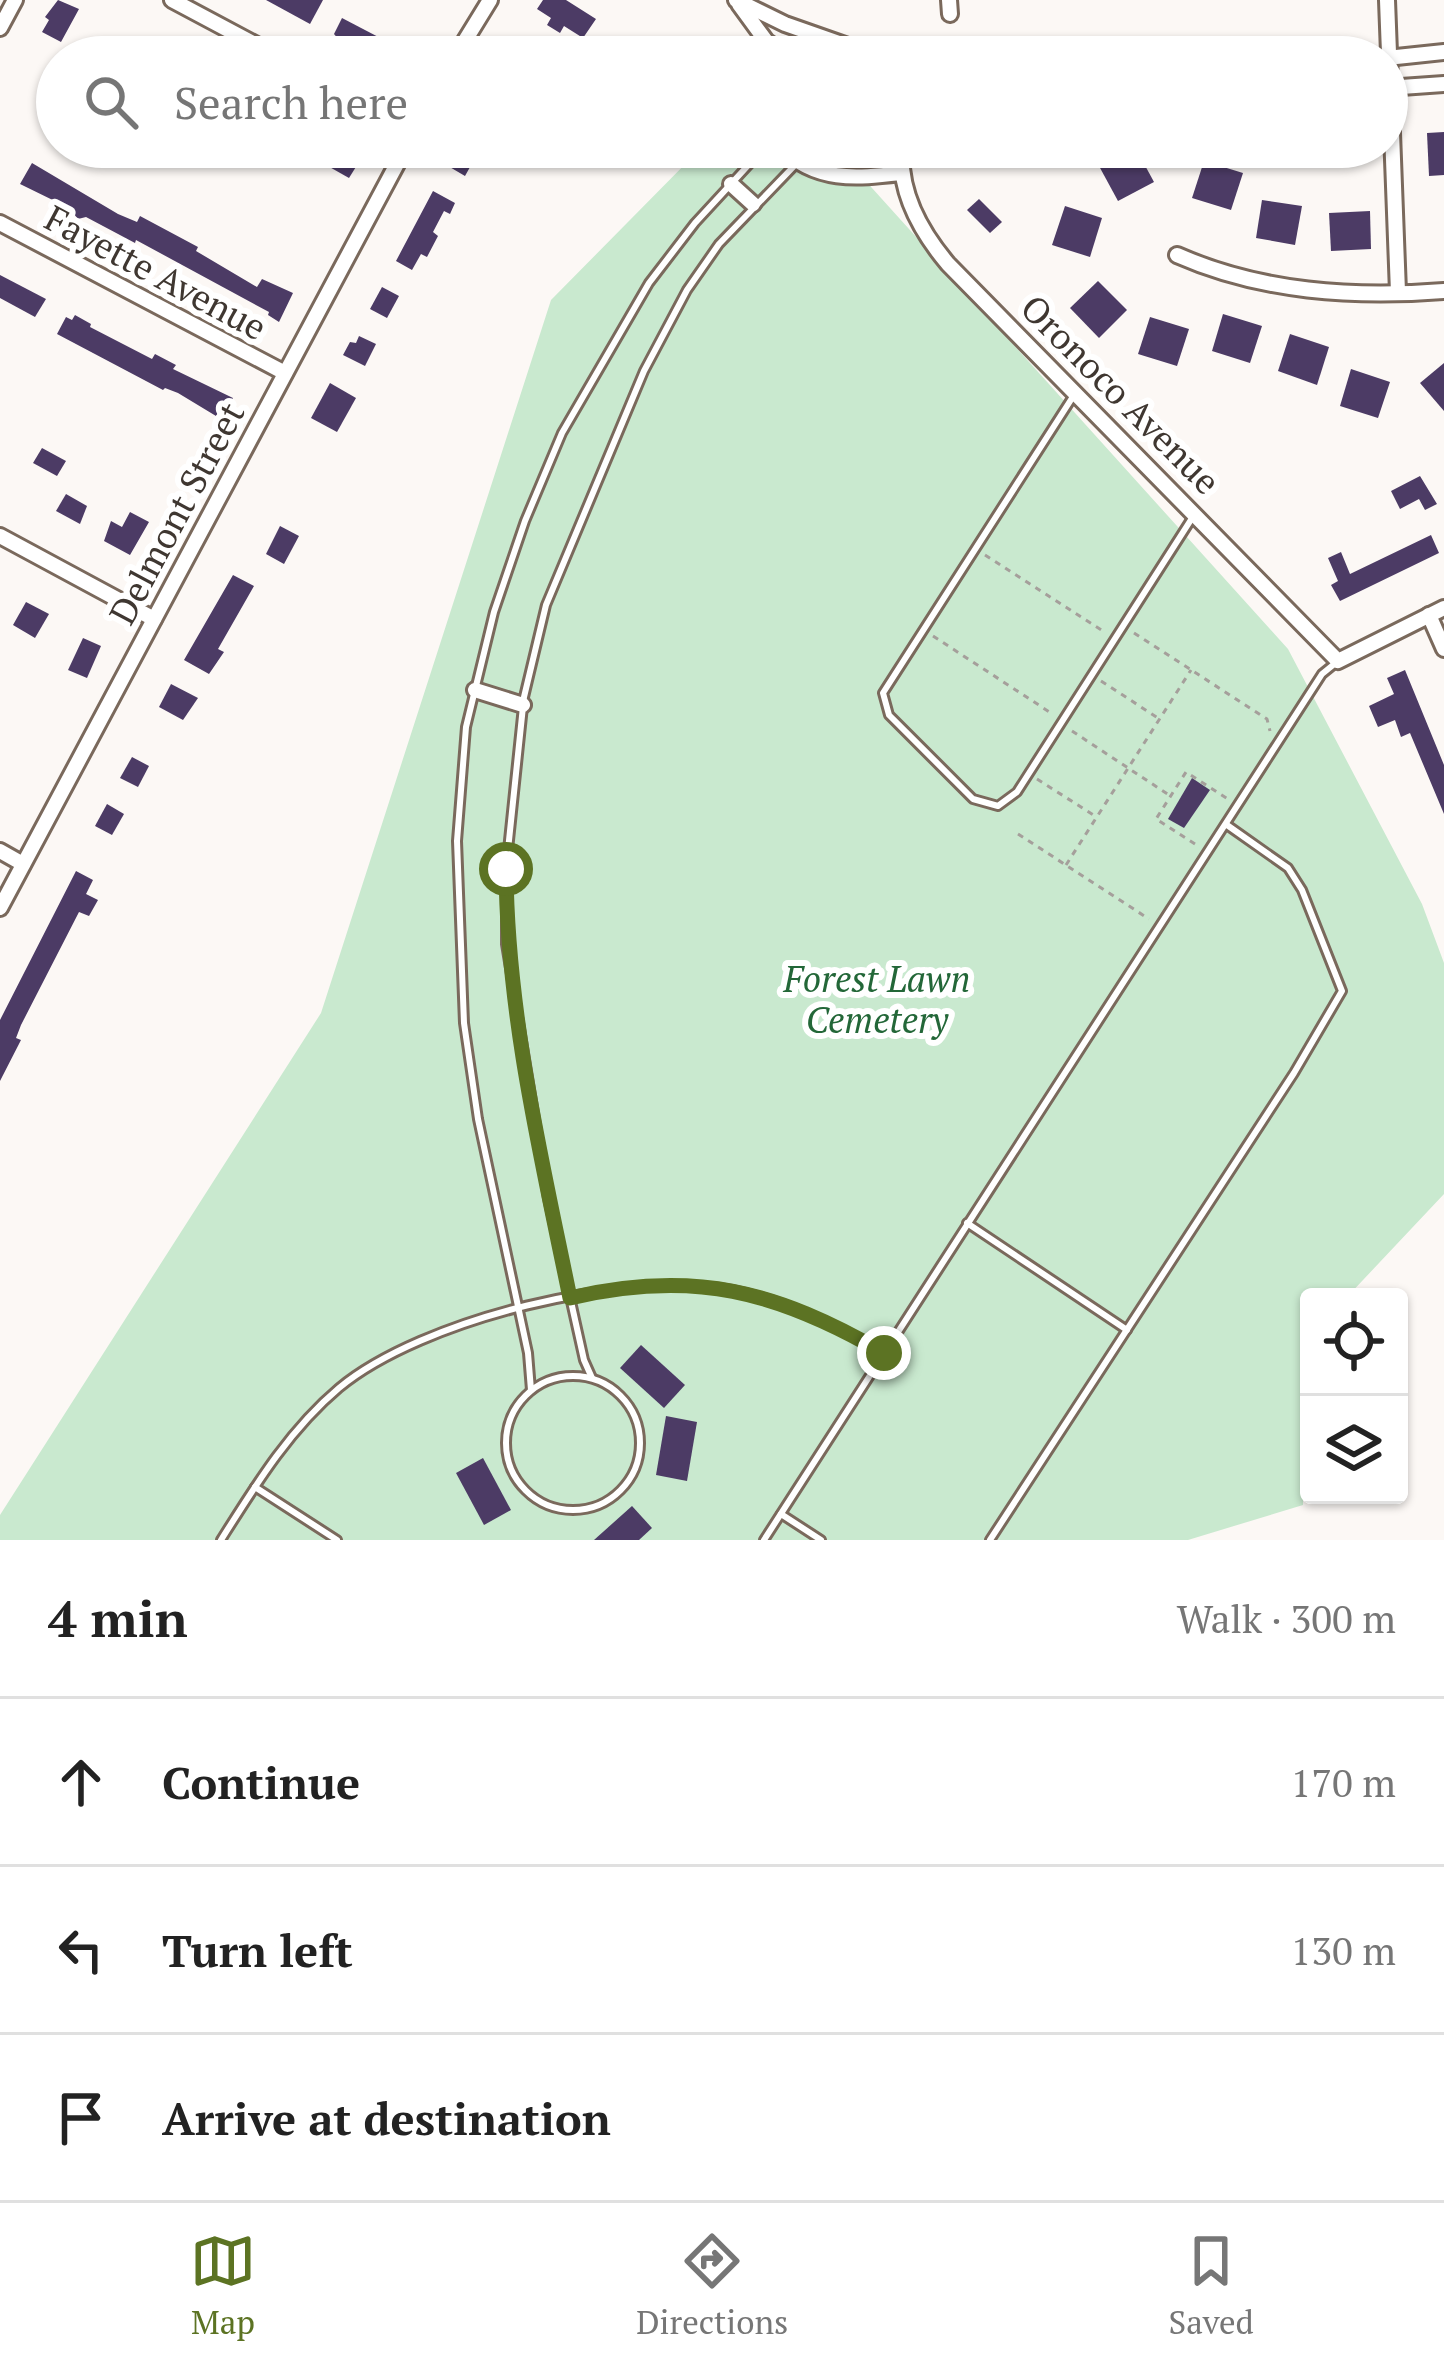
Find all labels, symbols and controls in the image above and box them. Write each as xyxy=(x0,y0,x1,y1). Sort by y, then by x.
search box xyxy=(36,36,1408,168)
icon: search xyxy=(78,69,144,135)
text: Search here xyxy=(174,72,408,132)
street label: Fayette Avenue xyxy=(37,194,275,350)
street label: Oronoco Avenue xyxy=(1011,284,1231,504)
street label: Delmont Street xyxy=(98,394,254,632)
route start xyxy=(479,842,533,896)
park label: Forest Lawn Cemetery xyxy=(783,955,970,1043)
map controls xyxy=(1300,1288,1408,1504)
button: locate xyxy=(1300,1288,1408,1396)
route end xyxy=(857,1326,911,1380)
button: layers xyxy=(1300,1396,1408,1504)
text: 4 min xyxy=(48,1584,188,1652)
text: Walk · 300 m xyxy=(1177,1592,1396,1644)
icon: ahead xyxy=(48,1749,114,1815)
text: Continue xyxy=(162,1752,360,1812)
text: 170 m xyxy=(1291,1756,1396,1808)
icon: left xyxy=(48,1917,114,1983)
text: Turn left xyxy=(162,1920,353,1980)
text: 130 m xyxy=(1291,1924,1396,1976)
icon: arrive xyxy=(48,2085,114,2151)
text: Arrive at destination xyxy=(162,2088,611,2148)
tab: Map xyxy=(190,2228,256,2343)
tab: Directions xyxy=(636,2228,788,2343)
tab: Saved xyxy=(1169,2228,1254,2343)

